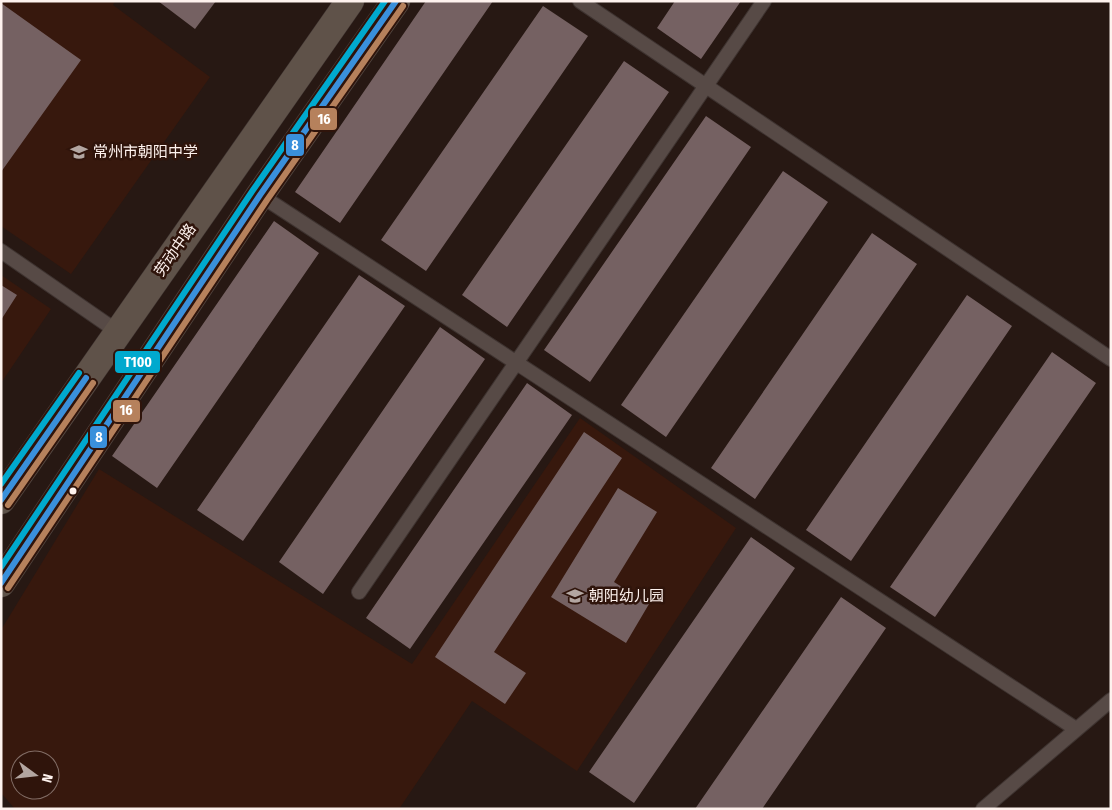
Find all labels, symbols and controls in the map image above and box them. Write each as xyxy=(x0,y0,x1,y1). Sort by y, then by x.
line badge: 16 xyxy=(309,107,338,131)
text: 16 xyxy=(317,111,331,128)
line badge: 8 xyxy=(285,133,305,157)
text: 8 xyxy=(291,137,299,154)
school or university icon: 常州市朝阳中学 xyxy=(69,142,89,162)
place label: 常州市朝阳中学 xyxy=(93,143,198,161)
street label: 劳动中路 xyxy=(150,220,200,280)
line badge: T100 xyxy=(114,350,161,374)
text: T100 xyxy=(124,354,152,371)
line badge: 16 xyxy=(112,399,141,423)
text: 16 xyxy=(119,402,133,419)
line badge: 8 xyxy=(89,425,108,449)
text: 8 xyxy=(95,429,103,446)
unlabelled marker xyxy=(68,486,78,496)
school or university icon: 朝阳幼儿园 xyxy=(565,586,585,606)
place label: 朝阳幼儿园 xyxy=(589,587,664,605)
north arrow xyxy=(10,750,60,800)
text: N xyxy=(38,772,56,784)

